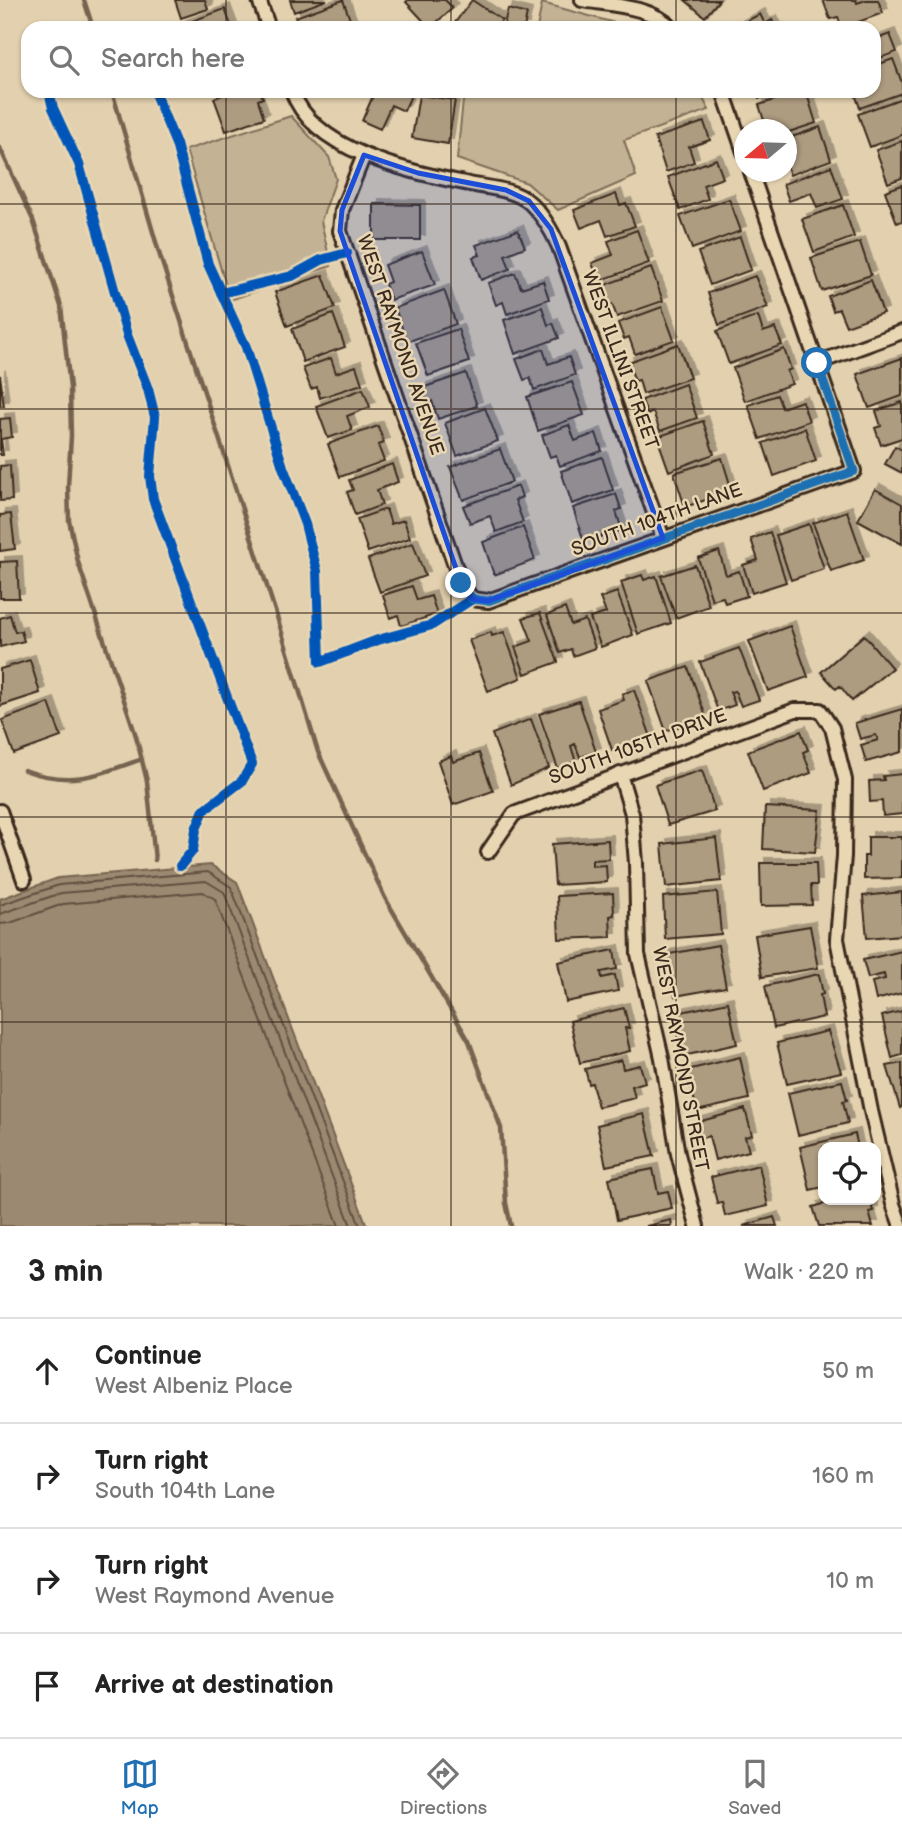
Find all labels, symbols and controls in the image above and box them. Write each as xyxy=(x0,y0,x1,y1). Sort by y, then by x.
search box xyxy=(21,21,881,98)
icon: search xyxy=(45,41,83,79)
text: Search here xyxy=(101,44,245,75)
north arrow xyxy=(734,119,797,182)
street label: WEST RAYMOND AVENUE xyxy=(352,232,448,458)
street label: WEST ILLINI STREET xyxy=(577,267,663,453)
route start xyxy=(801,347,832,378)
street label: SOUTH 104TH LANE xyxy=(568,478,746,562)
route end xyxy=(445,567,476,598)
street label: SOUTH 105TH DRIVE xyxy=(546,704,730,790)
street label: WEST RAYMOND STREET xyxy=(647,945,713,1174)
map controls xyxy=(818,1142,881,1205)
button: locate xyxy=(818,1142,881,1205)
text: 3 min xyxy=(28,1254,103,1290)
text: Walk · 220 m xyxy=(744,1258,874,1286)
text: Continue xyxy=(95,1341,202,1372)
icon: ahead xyxy=(28,1352,66,1390)
text: 50 m xyxy=(822,1357,874,1385)
text: West Albeniz Place xyxy=(95,1372,293,1400)
text: Turn right xyxy=(95,1446,208,1477)
icon: right xyxy=(28,1457,66,1495)
text: 160 m xyxy=(812,1462,874,1490)
text: South 104th Lane xyxy=(95,1477,275,1505)
text: Turn right xyxy=(95,1551,208,1582)
icon: right xyxy=(28,1562,66,1600)
text: 10 m xyxy=(826,1567,874,1595)
text: West Raymond Avenue xyxy=(95,1582,334,1610)
icon: arrive xyxy=(28,1667,66,1705)
text: Arrive at destination xyxy=(95,1670,334,1701)
tab: Map xyxy=(121,1755,159,1820)
tab: Directions xyxy=(400,1755,487,1820)
tab: Saved xyxy=(728,1755,781,1820)

